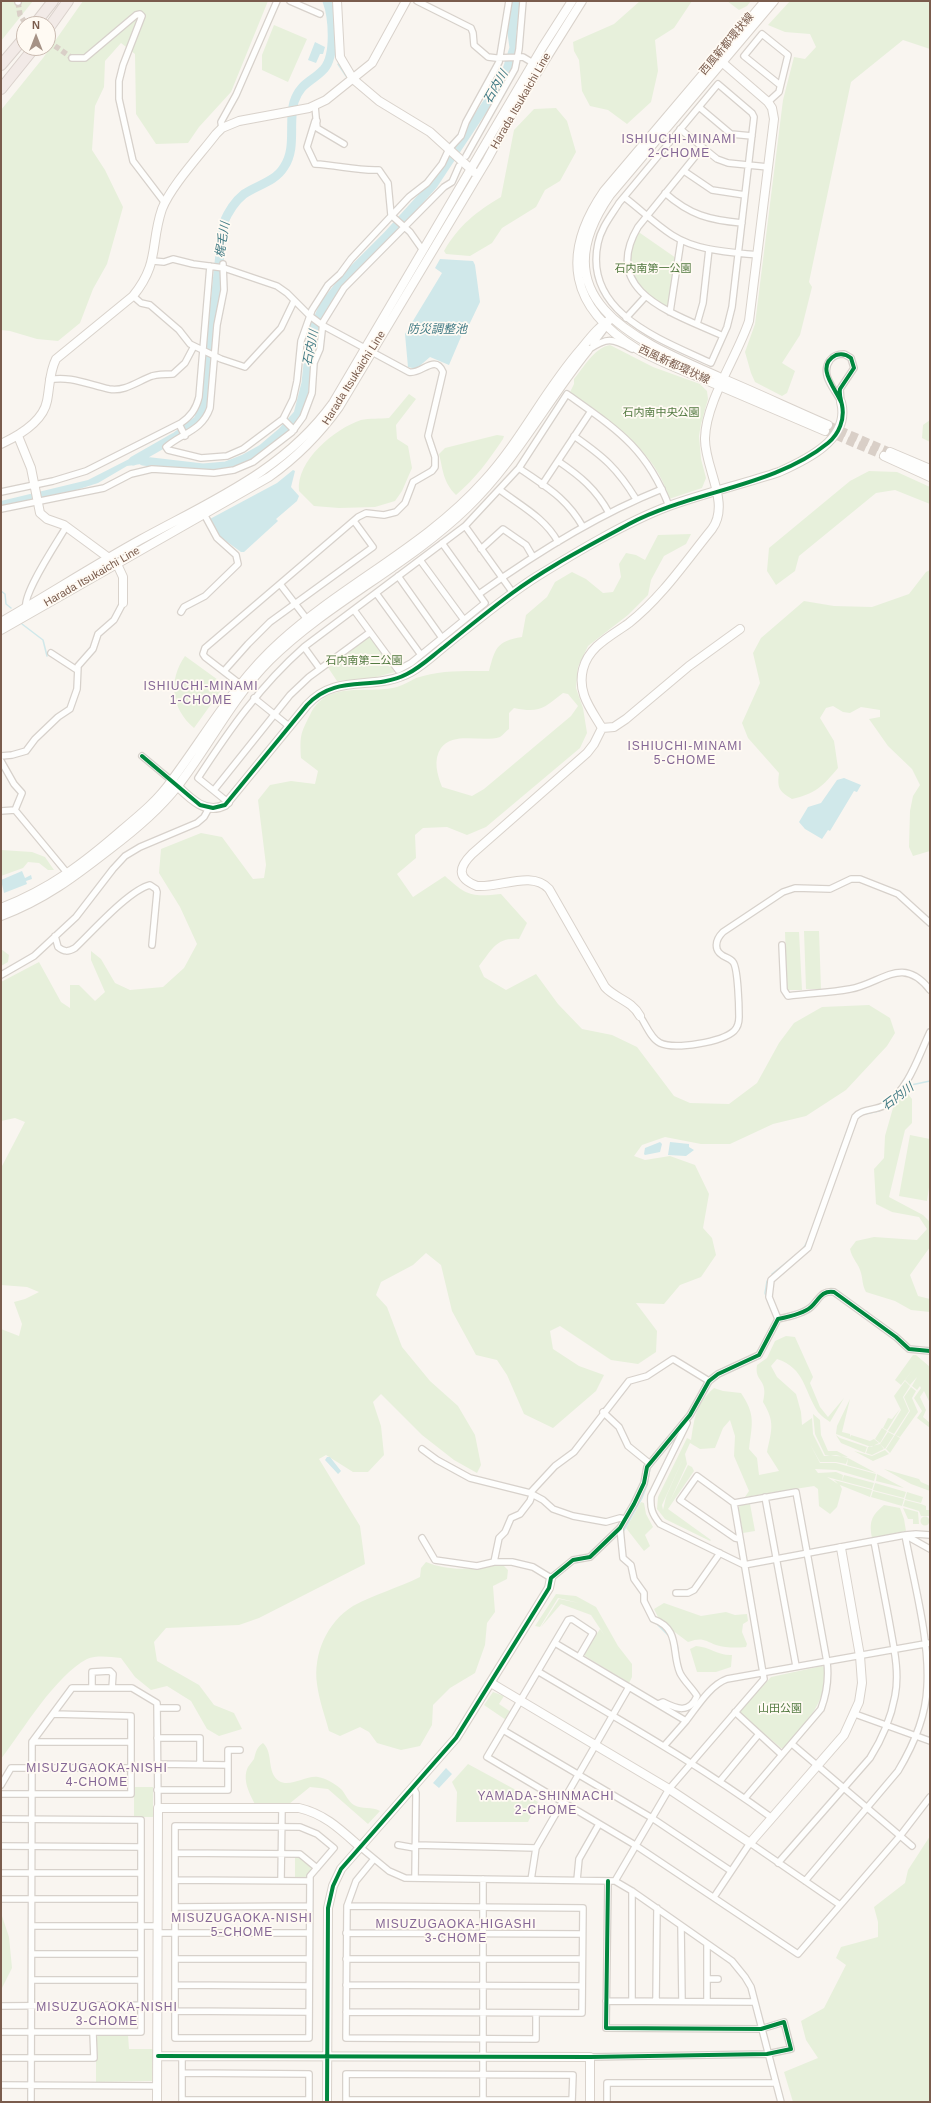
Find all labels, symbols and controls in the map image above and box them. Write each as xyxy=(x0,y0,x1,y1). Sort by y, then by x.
street label: 西風新都環状線 xyxy=(697,10,757,78)
north arrow xyxy=(16,16,56,56)
text: N xyxy=(32,19,40,31)
street label: Harada Itsukaichi Line xyxy=(488,51,554,151)
water label: 石内川 xyxy=(481,68,511,106)
district label: ISHIUCHI-MINAMI 2-CHOME xyxy=(622,133,736,161)
water label: 梶毛川 xyxy=(213,221,233,259)
park label: 石内南第一公園 xyxy=(615,262,691,276)
water label: 防災調整池 xyxy=(407,323,467,337)
street label: Harada Itsukaichi Line xyxy=(320,328,388,428)
water label: 石内川 xyxy=(300,329,322,367)
street label: 西風新都環状線 xyxy=(636,343,712,387)
park label: 石内南中央公園 xyxy=(623,406,699,420)
street label: Harada Itsukaichi Line xyxy=(42,544,142,610)
park label: 石内南第二公園 xyxy=(326,654,402,668)
district label: ISHIUCHI-MINAMI 1-CHOME xyxy=(144,680,258,708)
district label: ISHIUCHI-MINAMI 5-CHOME xyxy=(628,740,742,768)
water label: 石内川 xyxy=(879,1080,917,1114)
park label: 山田公園 xyxy=(758,1702,802,1716)
district label: MISUZUGAOKA-NISHI 4-CHOME xyxy=(26,1762,168,1790)
district label: YAMADA-SHINMACHI 2-CHOME xyxy=(477,1790,615,1818)
district label: MISUZUGAOKA-NISHI 5-CHOME xyxy=(171,1912,313,1940)
district label: MISUZUGAOKA-HIGASHI 3-CHOME xyxy=(375,1918,537,1946)
district label: MISUZUGAOKA-NISHI 3-CHOME xyxy=(36,2001,178,2029)

